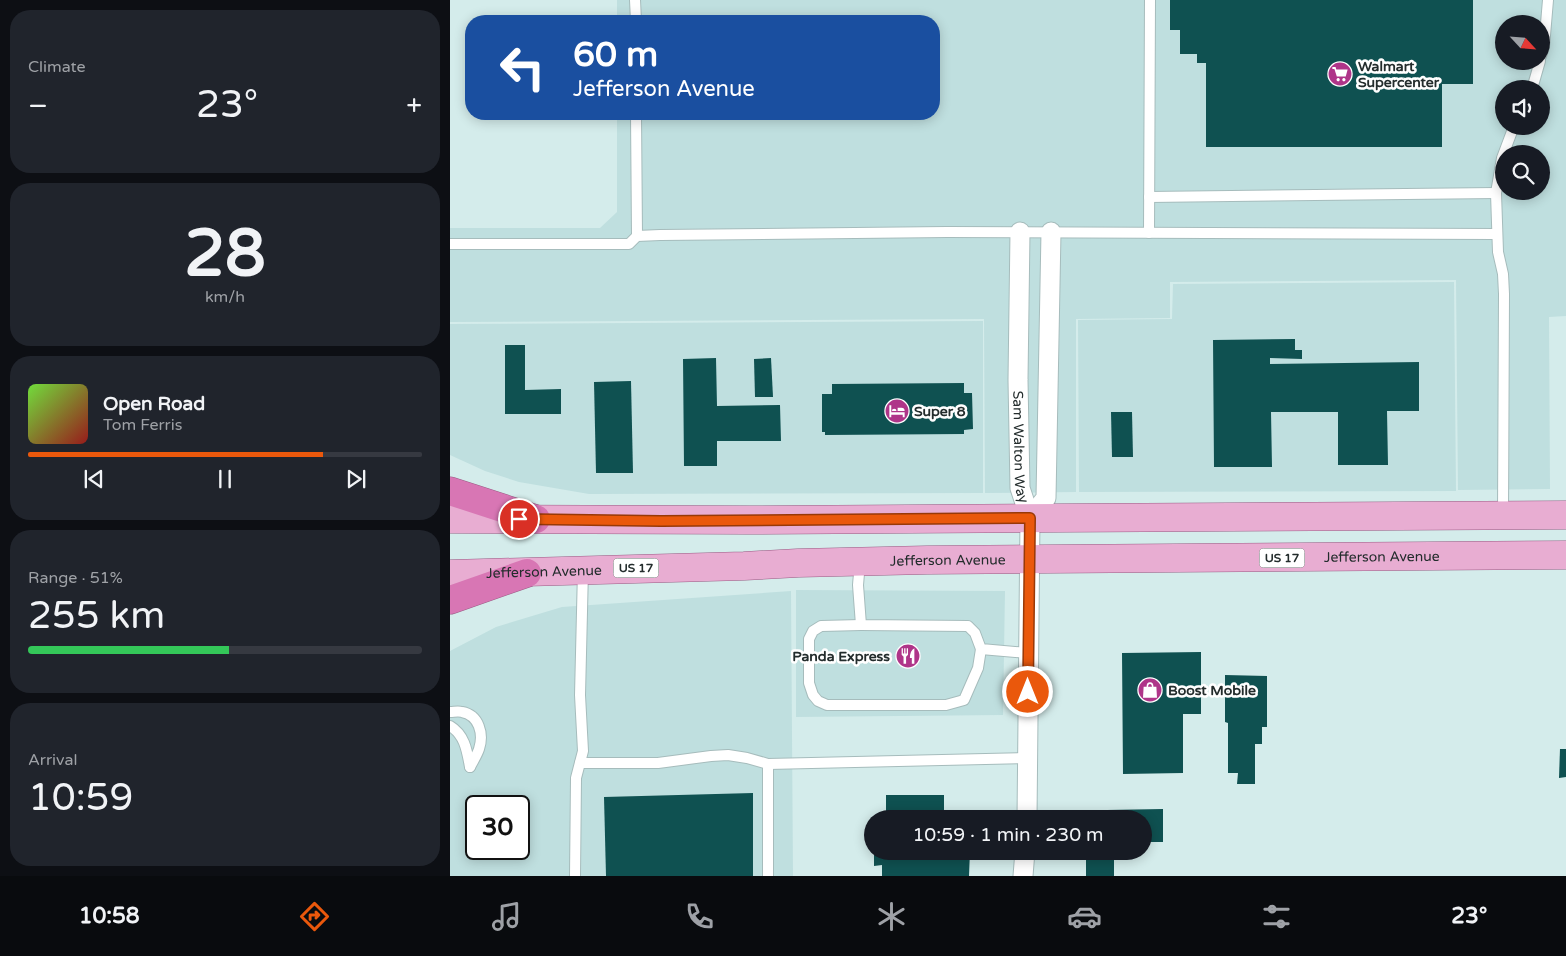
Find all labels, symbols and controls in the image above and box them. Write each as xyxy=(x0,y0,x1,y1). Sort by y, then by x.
north arrow xyxy=(1495,15,1550,70)
map controls xyxy=(1495,15,1550,200)
text: 60 m xyxy=(573,34,658,76)
icon: left xyxy=(490,35,555,100)
text: Climate xyxy=(28,57,86,77)
place label: Walmart Supercenter xyxy=(1358,58,1440,91)
supermarket icon: Walmart Supercenter xyxy=(1327,61,1353,87)
text: Jefferson Avenue xyxy=(573,76,755,102)
button: sound xyxy=(1495,80,1550,135)
text: 23° xyxy=(196,82,258,128)
text: − xyxy=(28,89,48,123)
text: + xyxy=(406,89,422,123)
button: search xyxy=(1495,145,1550,200)
text: 28 xyxy=(184,215,266,294)
text: km/h xyxy=(205,287,245,307)
street label: Sam Walton Way xyxy=(1009,390,1033,506)
text: Open Road xyxy=(103,393,205,415)
hotel icon: Super 8 xyxy=(884,398,910,424)
place label: Super 8 xyxy=(914,403,966,420)
text: Tom Ferris xyxy=(103,415,182,435)
icon: previous xyxy=(80,465,108,493)
icon: pause xyxy=(211,465,239,493)
icon: next xyxy=(342,465,370,493)
pin xyxy=(498,498,540,540)
icon: arrive xyxy=(505,505,533,533)
road number: US 17 xyxy=(1260,548,1304,568)
street label: Jefferson Avenue xyxy=(1324,548,1440,566)
street label: Jefferson Avenue xyxy=(890,551,1006,570)
road number: US 17 xyxy=(614,558,658,578)
street label: Jefferson Avenue xyxy=(486,562,602,582)
text: Range · 51% xyxy=(28,568,123,588)
text: 255 km xyxy=(28,593,165,639)
restaurant icon: Panda Express xyxy=(895,643,921,669)
place label: Panda Express xyxy=(792,648,890,665)
position arrow xyxy=(1001,665,1053,717)
shop icon: Boost Mobile xyxy=(1137,677,1163,703)
place label: Boost Mobile xyxy=(1168,682,1256,699)
text: Arrival xyxy=(28,750,77,770)
text: 10:59 xyxy=(28,775,133,821)
speed limit sign: 30 xyxy=(465,795,530,860)
text: 10:59 · 1 min · 230 m xyxy=(912,824,1104,846)
icon: directions xyxy=(297,899,332,934)
icon: music xyxy=(489,899,524,934)
icon: phone xyxy=(682,899,717,934)
icon: climate xyxy=(874,899,909,934)
icon: car xyxy=(1067,899,1102,934)
icon: filters xyxy=(1259,899,1294,934)
text: 10:58 xyxy=(79,903,140,929)
text: 23° xyxy=(1451,903,1487,929)

